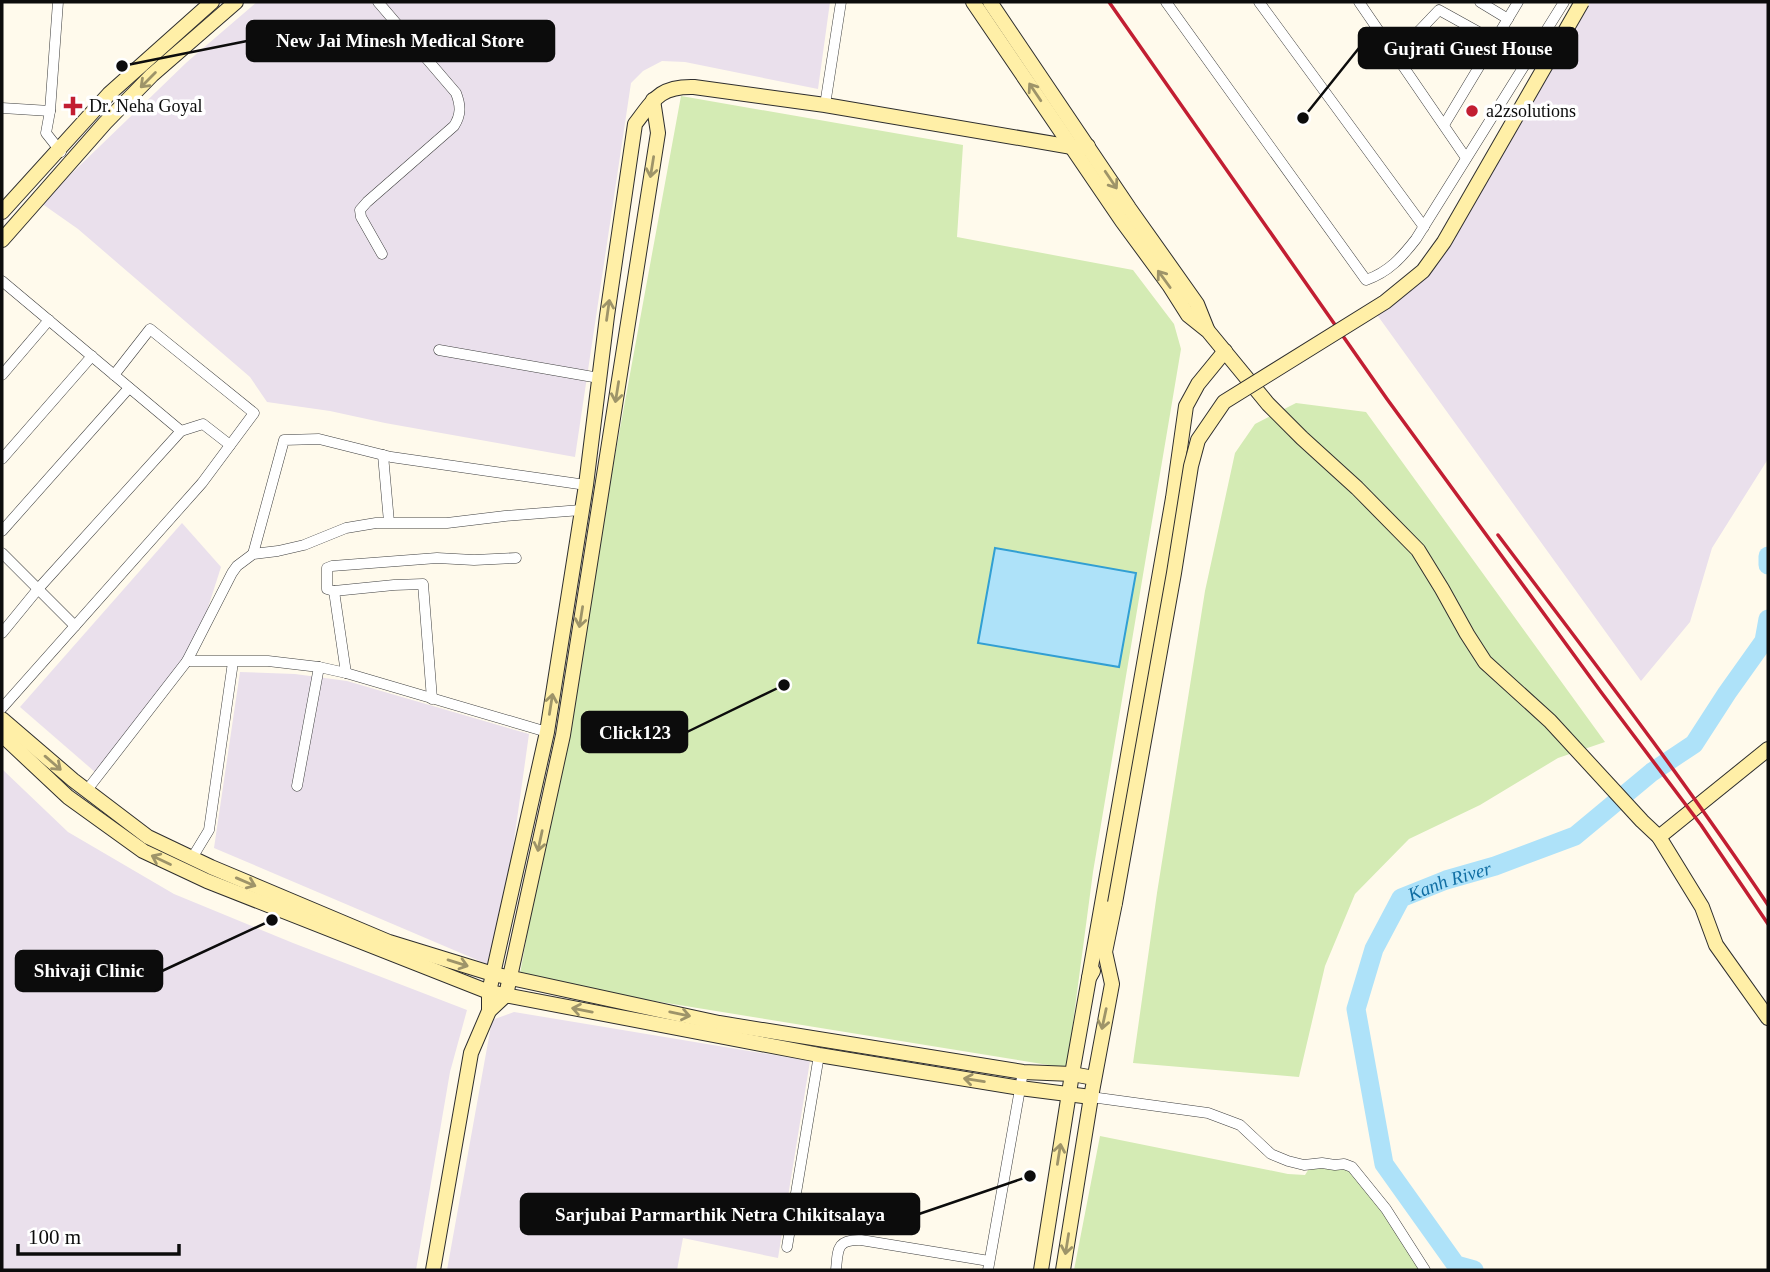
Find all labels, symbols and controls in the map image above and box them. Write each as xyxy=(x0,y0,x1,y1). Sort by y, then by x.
callout: New Jai Minesh Medical Store xyxy=(247,21,554,61)
callout: Gujrati Guest House xyxy=(1359,28,1577,68)
text: New Jai Minesh Medical Store xyxy=(276,30,524,51)
text: Gujrati Guest House xyxy=(1384,38,1552,59)
one-way arrow xyxy=(140,71,157,88)
one-way arrow xyxy=(1028,83,1042,102)
marker: Dr. Neha Goyal xyxy=(63,96,83,116)
place label: Dr. Neha Goyal xyxy=(89,96,202,116)
place label: a2zsolutions xyxy=(1486,101,1576,121)
marker: a2zsolutions xyxy=(1464,103,1480,119)
one-way arrow xyxy=(645,156,658,178)
one-way arrow xyxy=(1104,169,1118,189)
one-way arrow xyxy=(1157,270,1171,289)
one-way arrow xyxy=(602,299,615,321)
one-way arrow xyxy=(610,380,623,403)
one-way arrow xyxy=(574,605,587,628)
one-way arrow xyxy=(545,693,558,716)
callout: Click123 xyxy=(582,712,687,752)
text: Click123 xyxy=(599,722,671,743)
one-way arrow xyxy=(44,755,62,771)
one-way arrow xyxy=(532,829,545,851)
one-way arrow xyxy=(151,852,172,866)
water label: Kanh River xyxy=(1403,857,1494,905)
one-way arrow xyxy=(235,876,256,889)
callout: Shivaji Clinic xyxy=(16,951,162,991)
one-way arrow xyxy=(447,957,469,970)
text: Shivaji Clinic xyxy=(34,960,144,981)
one-way arrow xyxy=(571,1003,594,1016)
one-way arrow xyxy=(1097,1007,1111,1030)
one-way arrow xyxy=(668,1008,691,1022)
one-way arrow xyxy=(964,1073,986,1086)
one-way arrow xyxy=(1053,1144,1066,1166)
callout: Sarjubai Parmarthik Netra Chikitsalaya xyxy=(521,1194,919,1234)
text: Sarjubai Parmarthik Netra Chikitsalaya xyxy=(555,1204,885,1225)
scale bar xyxy=(18,1212,178,1256)
text: 100 m xyxy=(28,1225,81,1249)
one-way arrow xyxy=(1060,1232,1073,1255)

